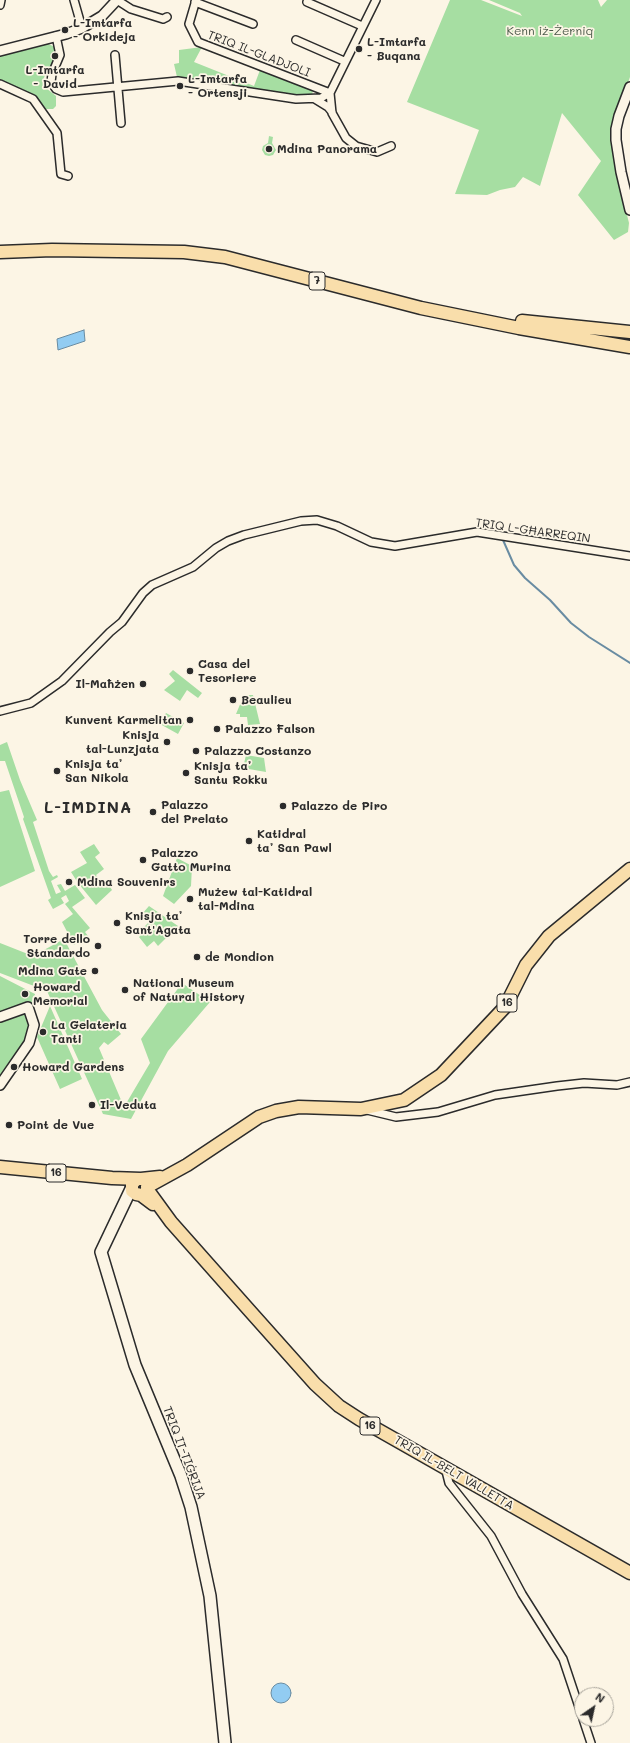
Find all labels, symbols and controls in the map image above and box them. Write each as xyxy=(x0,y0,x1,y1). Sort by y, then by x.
place label: L-Imtarfa - Orkideja xyxy=(73,16,136,44)
park label: Kenn iż-Żerniq xyxy=(507,24,593,38)
marker: L-Imtarfa - Orkideja xyxy=(60,25,70,35)
street label: TRIQ IL-GLADJOLI xyxy=(206,28,312,80)
place label: L-Imtarfa - Buqana xyxy=(367,35,426,63)
marker: L-Imtarfa - Buqana xyxy=(354,44,364,54)
marker: L-Imtarfa - David xyxy=(50,51,60,61)
place label: L-Imtarfa - David xyxy=(25,63,85,91)
place label: L-Imtarfa - Ortensji xyxy=(188,72,247,100)
marker: L-Imtarfa - Ortensji xyxy=(175,81,185,91)
place label: Mdina Panorama xyxy=(277,142,377,156)
marker: Mdina Panorama xyxy=(264,144,274,154)
road number: 7 xyxy=(309,272,325,290)
street label: TRIQ L-GĦARREQIN xyxy=(475,516,591,546)
place label: Casa del Tesoriere xyxy=(198,657,256,685)
marker: Casa del Tesoriere xyxy=(185,666,195,676)
place label: Il-Maħżen xyxy=(76,677,135,691)
marker: Il-Maħżen xyxy=(138,679,148,689)
place label: Beaulieu xyxy=(241,693,292,707)
marker: Beaulieu xyxy=(228,695,238,705)
place label: Kunvent Karmelitan xyxy=(65,713,182,727)
marker: Kunvent Karmelitan xyxy=(185,715,195,725)
place label: Palazzo Falson xyxy=(225,722,315,736)
marker: Palazzo Falson xyxy=(212,724,222,734)
place label: Knisja tal-Lunzjata xyxy=(86,728,159,756)
marker: Knisja tal-Lunzjata xyxy=(162,737,172,747)
place label: Palazzo Costanzo xyxy=(204,744,311,758)
marker: Palazzo Costanzo xyxy=(191,746,201,756)
place label: Knisja ta’ San Nikola xyxy=(65,757,129,785)
place label: Knisja ta’ Santu Rokku xyxy=(194,759,268,787)
marker: Knisja ta’ San Nikola xyxy=(52,766,62,776)
marker: Knisja ta’ Santu Rokku xyxy=(181,768,191,778)
district label: L-IMDINA xyxy=(44,798,132,818)
place label: Palazzo del Prelato xyxy=(161,798,228,826)
place label: Palazzo de Piro xyxy=(291,799,387,813)
marker: Palazzo de Piro xyxy=(278,801,288,811)
marker: Palazzo del Prelato xyxy=(148,807,158,817)
place label: Katidral ta’ San Pawl xyxy=(257,827,332,855)
marker: Katidral ta’ San Pawl xyxy=(244,836,254,846)
place label: Palazzo Gatto Murina xyxy=(151,846,231,874)
marker: Palazzo Gatto Murina xyxy=(138,855,148,865)
place label: Mdina Souvenirs xyxy=(77,875,176,889)
marker: Mdina Souvenirs xyxy=(64,877,74,887)
place label: Mużew tal-Katidral tal-Mdina xyxy=(198,885,312,913)
marker: Mużew tal-Katidral tal-Mdina xyxy=(185,894,195,904)
place label: Knisja ta’ Sant'Agata xyxy=(125,909,191,937)
marker: Knisja ta’ Sant'Agata xyxy=(112,918,122,928)
place label: Torre dello Standardo xyxy=(23,932,90,960)
marker: Torre dello Standardo xyxy=(93,941,103,951)
place label: de Mondion xyxy=(205,950,274,964)
marker: de Mondion xyxy=(192,952,202,962)
place label: Mdina Gate xyxy=(18,964,87,978)
marker: Mdina Gate xyxy=(90,966,100,976)
place label: National Museum of Natural History xyxy=(133,976,245,1004)
place label: Howard Memorial xyxy=(33,980,88,1008)
marker: National Museum of Natural History xyxy=(120,985,130,995)
marker: Howard Memorial xyxy=(20,989,30,999)
road number: 16 xyxy=(497,994,517,1012)
place label: La Gelateria Tanti xyxy=(51,1018,127,1046)
marker: La Gelateria Tanti xyxy=(38,1027,48,1037)
place label: Howard Gardens xyxy=(22,1060,124,1074)
marker: Howard Gardens xyxy=(9,1062,19,1072)
place label: Il-Veduta xyxy=(100,1098,157,1112)
marker: Il-Veduta xyxy=(87,1100,97,1110)
place label: Point de Vue xyxy=(17,1118,94,1132)
marker: Point de Vue xyxy=(4,1120,14,1130)
road number: 16 xyxy=(46,1164,66,1182)
street label: TRIQ IT-TIĠRIJA xyxy=(160,1404,208,1502)
road number: 16 xyxy=(360,1417,380,1435)
street label: TRIQ IL-BELT VALLETTA xyxy=(391,1433,517,1513)
north arrow xyxy=(574,1687,614,1727)
text: N xyxy=(593,1689,608,1706)

